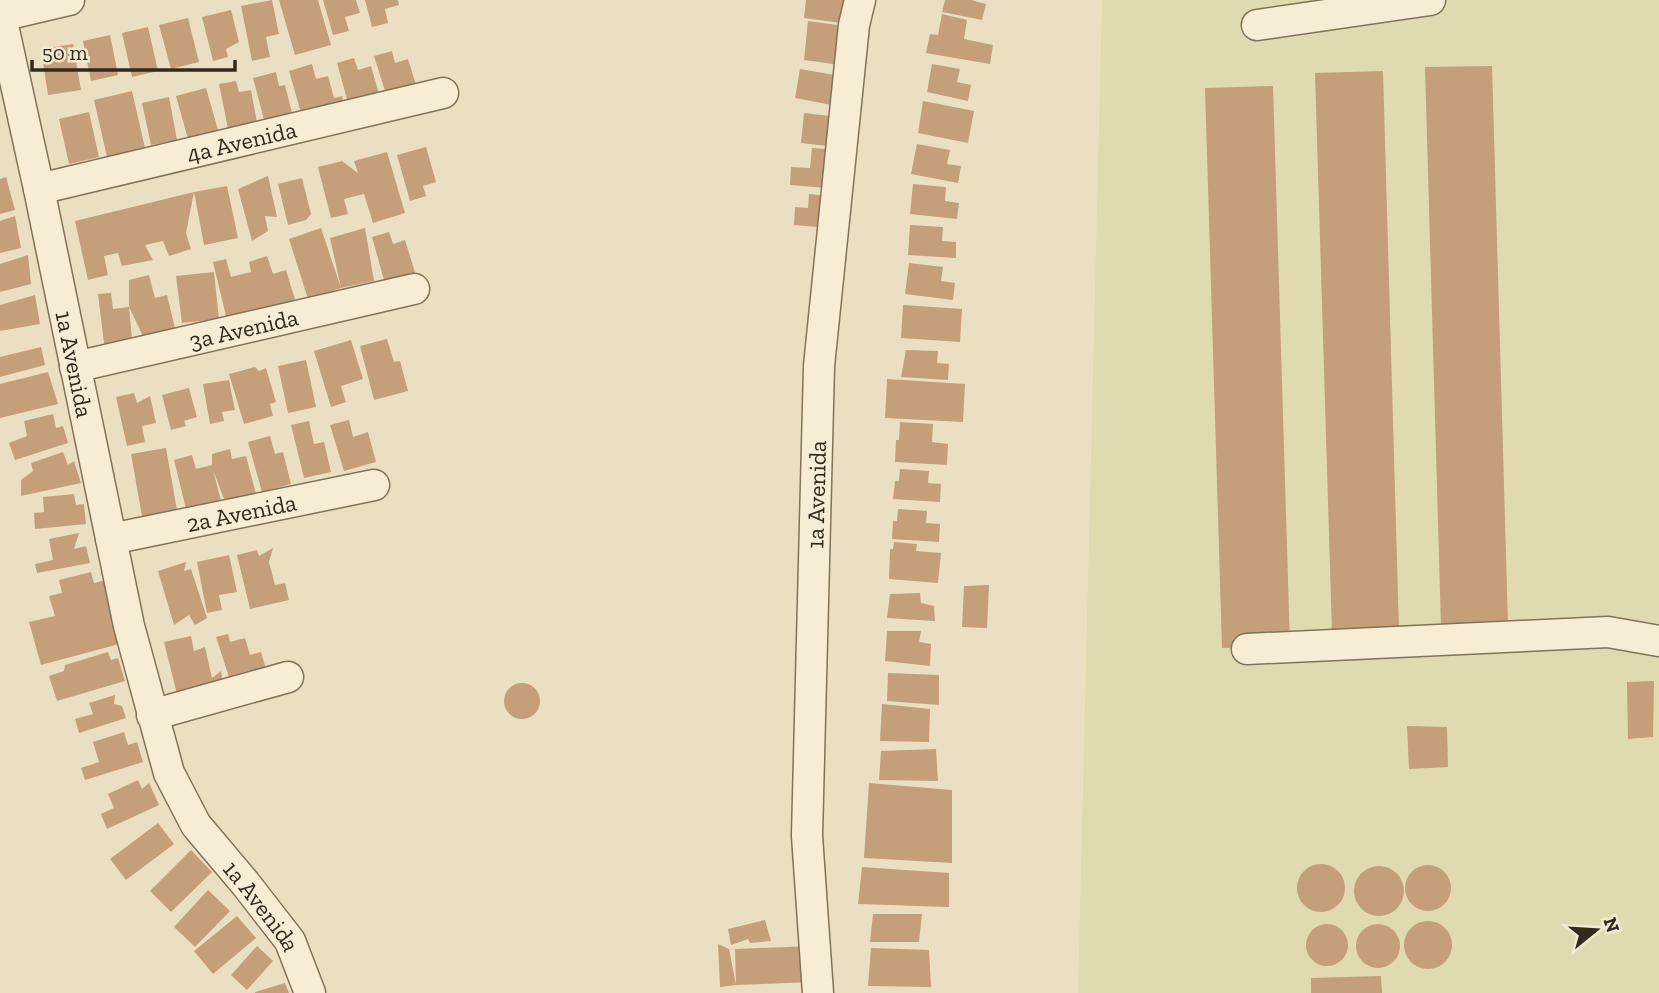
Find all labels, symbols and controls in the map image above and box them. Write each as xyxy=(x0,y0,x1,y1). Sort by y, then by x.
scale bar xyxy=(32,28,234,72)
text: 50 m xyxy=(42,40,88,65)
street label: 4a Avenida xyxy=(183,114,300,168)
street label: 3a Avenida xyxy=(186,302,301,355)
street label: 1a Avenida xyxy=(50,308,100,420)
street label: 1a Avenida xyxy=(800,440,832,549)
street label: 2a Avenida xyxy=(184,487,299,538)
street label: 1a Avenida xyxy=(217,854,307,955)
north arrow xyxy=(1561,895,1631,965)
text: N xyxy=(1599,914,1625,935)

